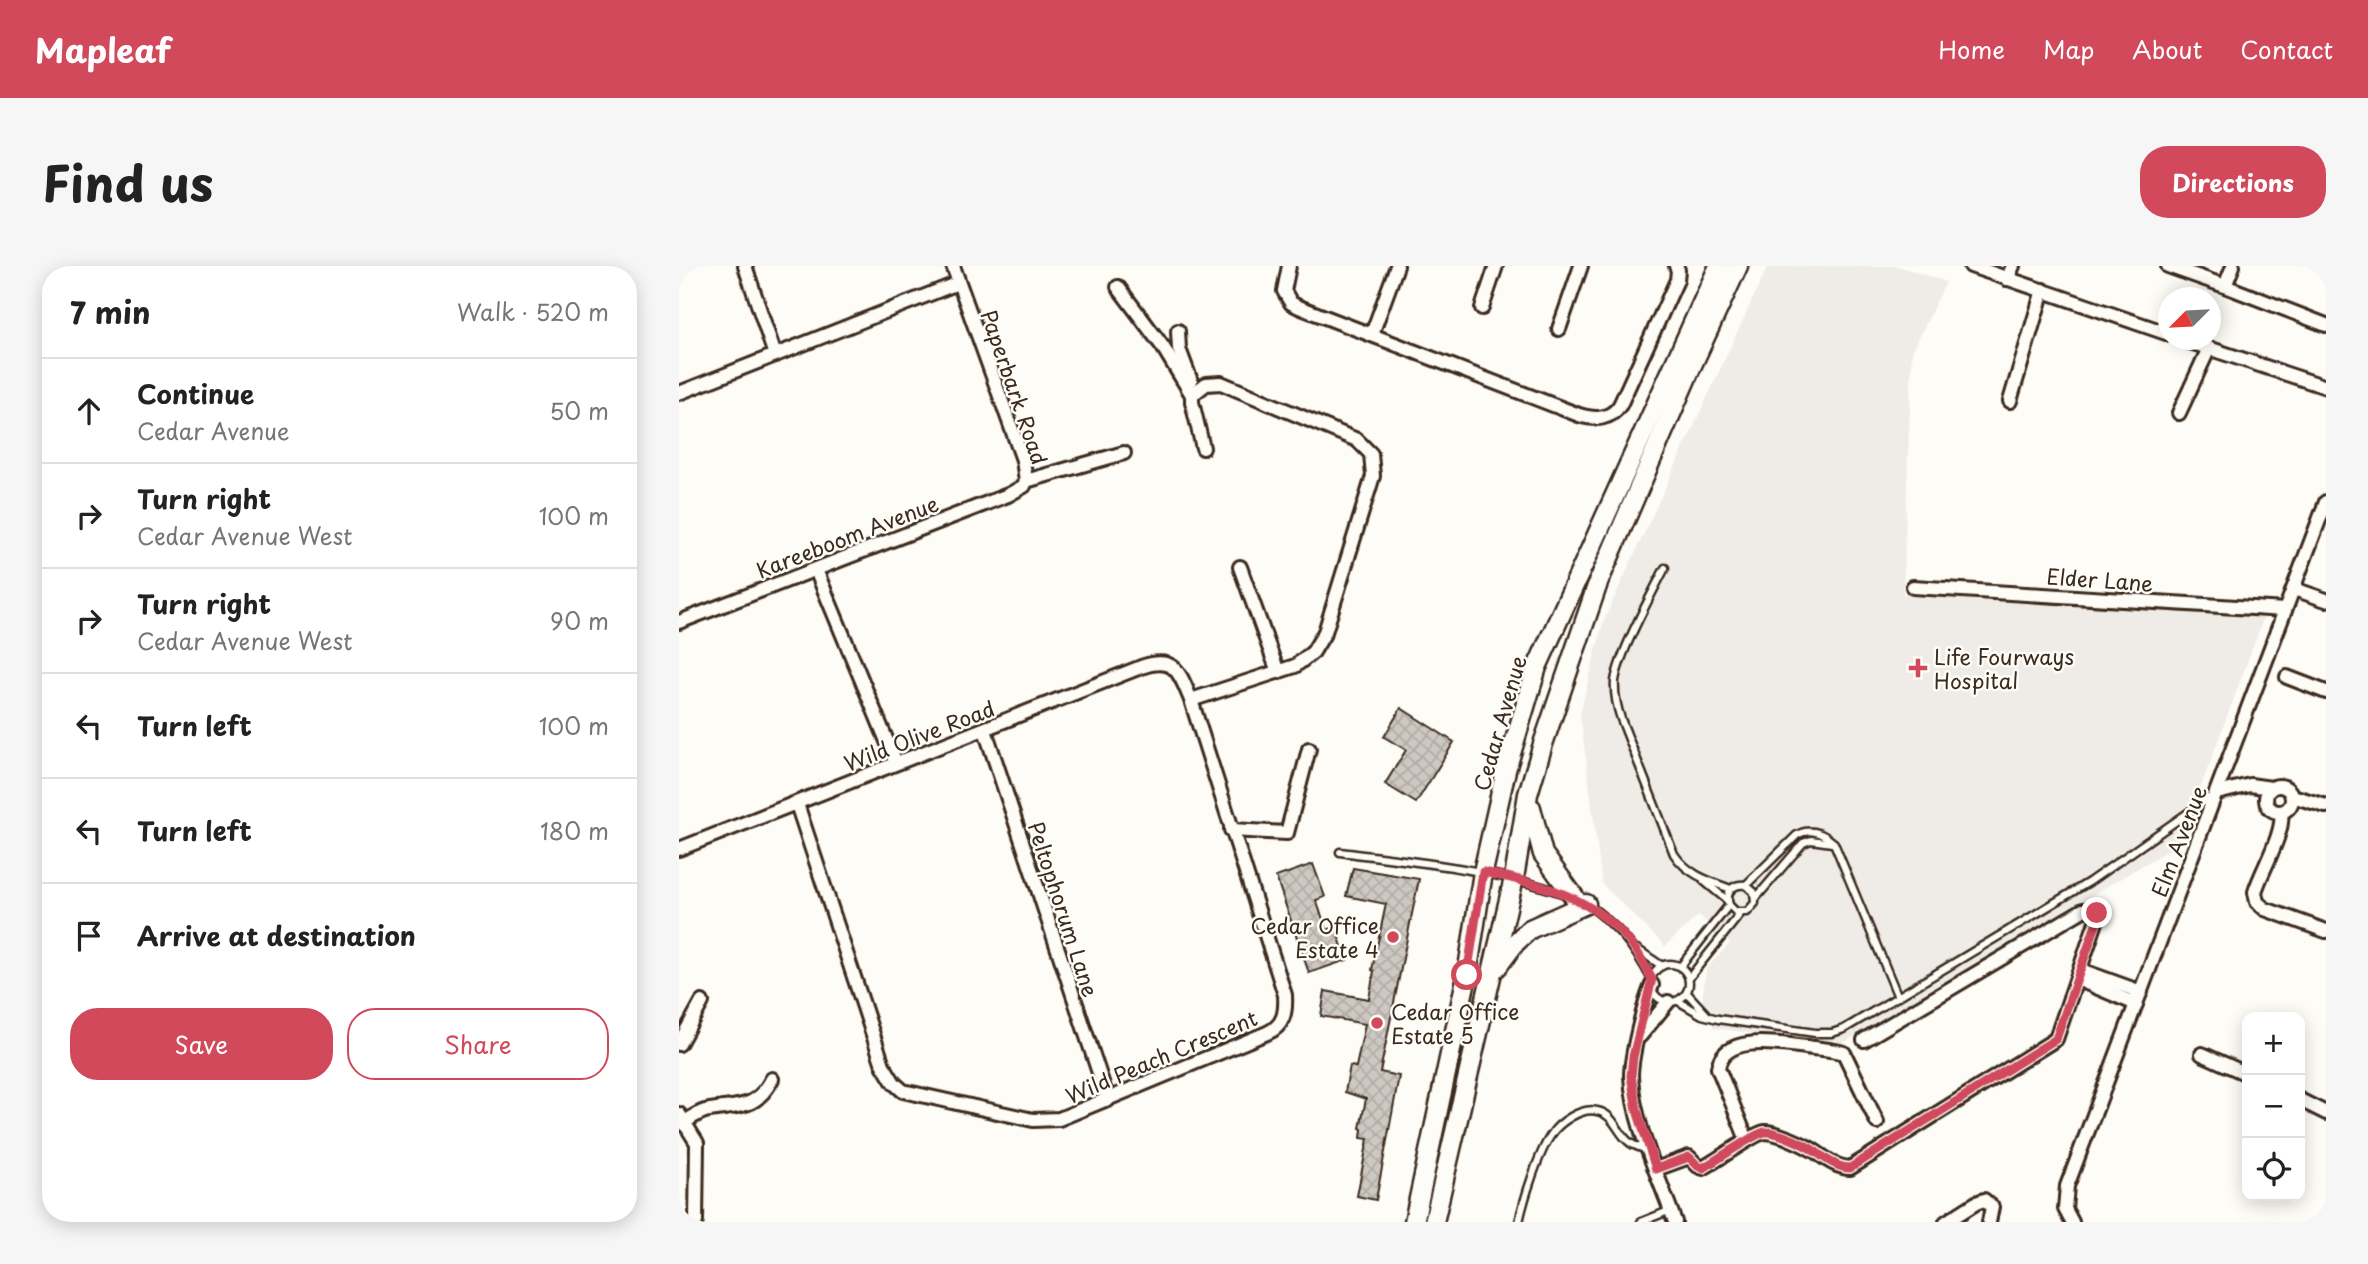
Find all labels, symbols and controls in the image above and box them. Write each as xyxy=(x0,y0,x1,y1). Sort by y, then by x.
text: Mapleaf xyxy=(35,24,171,74)
text: Home xyxy=(1938,31,2005,67)
text: Map xyxy=(2043,31,2094,67)
text: About xyxy=(2132,31,2202,67)
text: Contact xyxy=(2240,31,2333,67)
text: Find us xyxy=(42,145,213,219)
button: Directions xyxy=(2140,146,2326,218)
north arrow xyxy=(2158,287,2221,350)
text: 7 min xyxy=(70,289,151,334)
text: Walk · 520 m xyxy=(457,294,609,329)
street label: Paperbark Road xyxy=(974,305,1056,469)
text: Continue xyxy=(137,374,254,413)
icon: ahead xyxy=(70,392,108,430)
text: 50 m xyxy=(549,393,609,428)
text: Cedar Avenue xyxy=(137,413,290,448)
text: Turn right xyxy=(137,479,271,518)
street label: Kareeboom Avenue xyxy=(751,487,943,585)
icon: right xyxy=(70,497,108,535)
text: 100 m xyxy=(539,498,609,533)
text: Cedar Avenue West xyxy=(137,518,352,553)
street label: Elder Lane xyxy=(2046,559,2154,599)
text: Turn right xyxy=(137,584,271,623)
icon: right xyxy=(70,602,108,640)
text: 90 m xyxy=(550,603,609,638)
text: Cedar Avenue West xyxy=(137,623,352,658)
place label: Life Fourways Hospital xyxy=(1934,640,2074,696)
street label: Cedar Avenue xyxy=(1464,652,1534,794)
marker: Life Fourways Hospital xyxy=(1908,658,1928,678)
street label: Wild Olive Road xyxy=(839,692,999,778)
text: Turn left xyxy=(137,706,252,745)
icon: left xyxy=(70,707,108,745)
text: 100 m xyxy=(539,708,609,743)
street label: Elm Avenue xyxy=(2142,781,2214,901)
text: Turn left xyxy=(137,811,252,850)
icon: left xyxy=(70,812,108,850)
text: 180 m xyxy=(540,813,609,848)
street label: Peltophorum Lane xyxy=(1020,817,1108,1001)
route end xyxy=(2081,897,2112,928)
place label: Cedar Office Estate 4 xyxy=(1251,909,1379,965)
text: Arrive at destination xyxy=(137,916,416,955)
icon: arrive xyxy=(70,917,108,955)
marker: Cedar Office Estate 4 xyxy=(1385,929,1401,945)
route start xyxy=(1451,959,1482,990)
place label: Cedar Office Estate 5 xyxy=(1391,995,1519,1051)
street label: Wild Peach Crescent xyxy=(1060,1001,1262,1111)
button: Save xyxy=(70,1008,333,1080)
button: Share xyxy=(347,1008,609,1080)
map controls xyxy=(2242,1012,2305,1201)
button: + xyxy=(2242,1012,2305,1075)
marker: Cedar Office Estate 5 xyxy=(1369,1015,1385,1031)
button: − xyxy=(2242,1075,2305,1138)
button: locate xyxy=(2242,1138,2305,1201)

